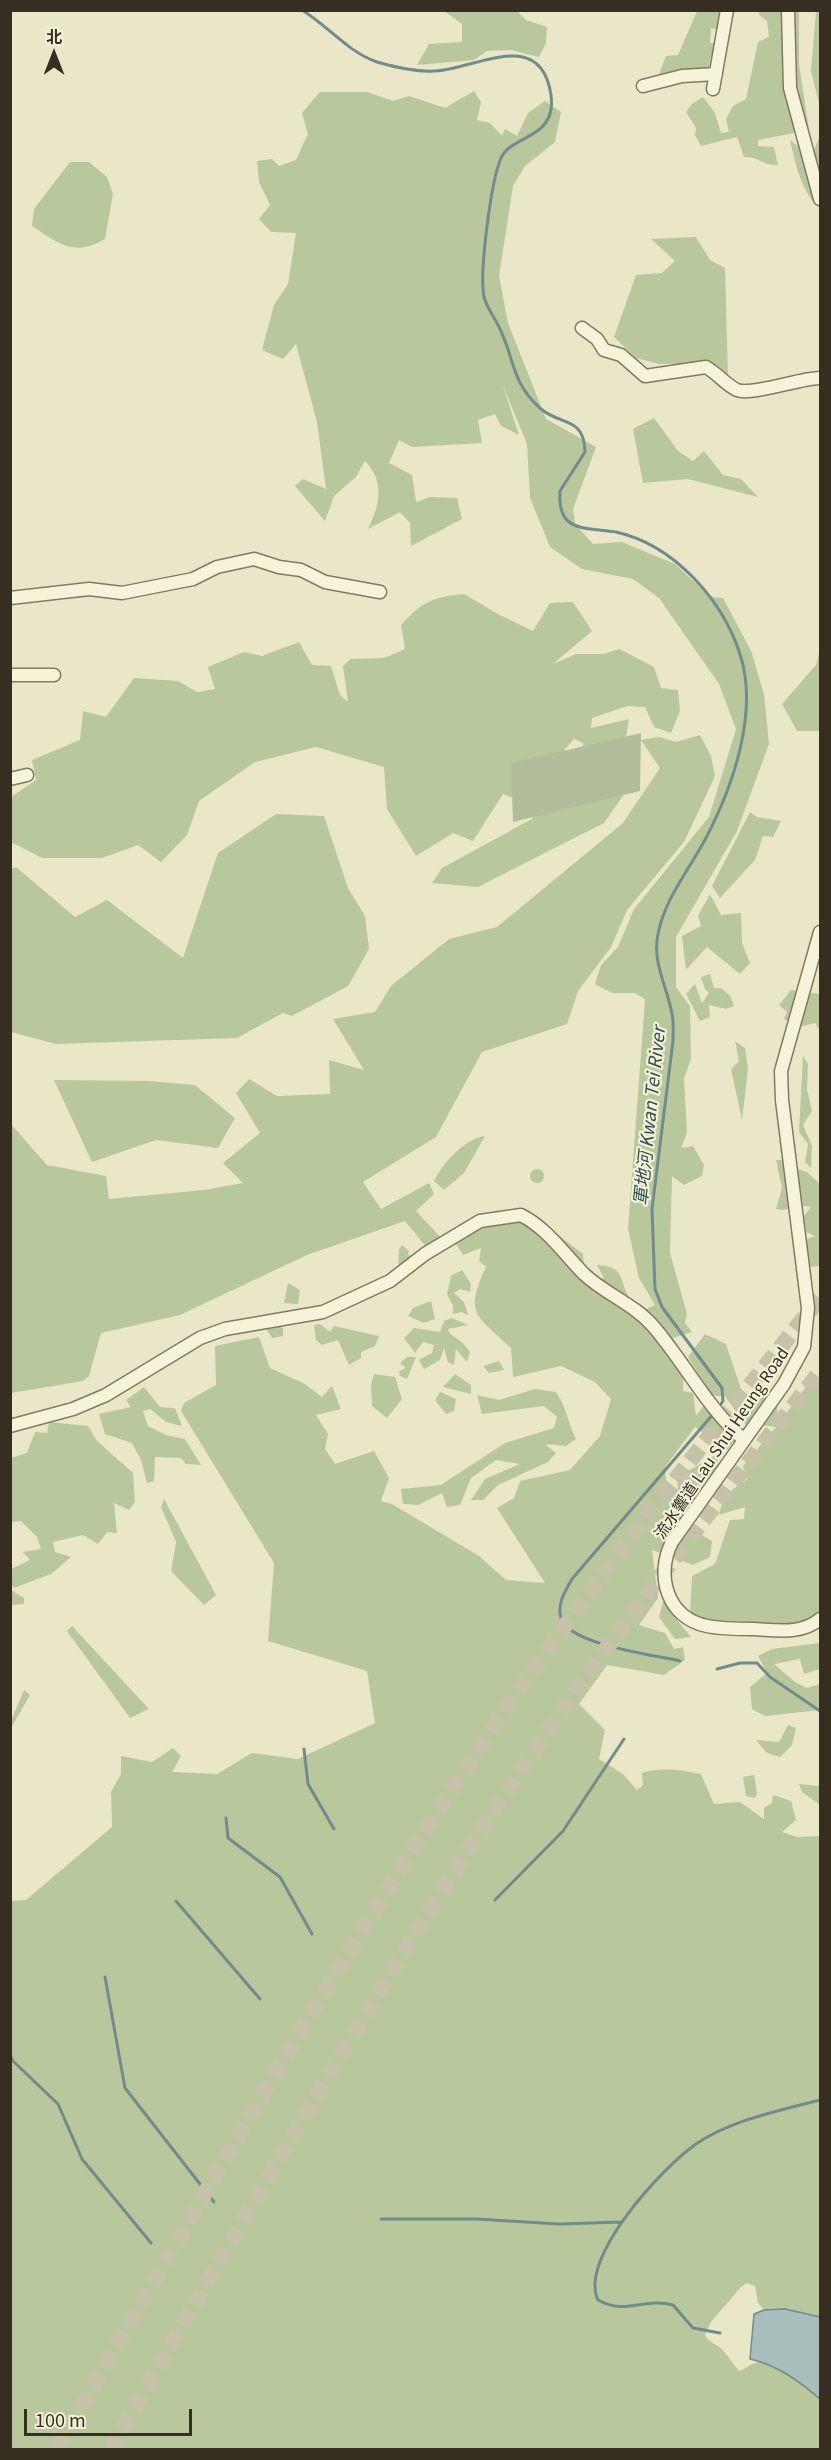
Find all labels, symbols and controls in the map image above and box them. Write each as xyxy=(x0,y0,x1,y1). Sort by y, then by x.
north arrow xyxy=(24,24,84,84)
text: 北 xyxy=(46,24,62,48)
water label: 軍地河 Kwan Tei River xyxy=(629,1026,669,1206)
street label: 流水響道 Lau Shui Heung Road xyxy=(650,1344,792,1542)
scale bar xyxy=(27,2397,195,2435)
text: 100 m xyxy=(35,2406,86,2432)

